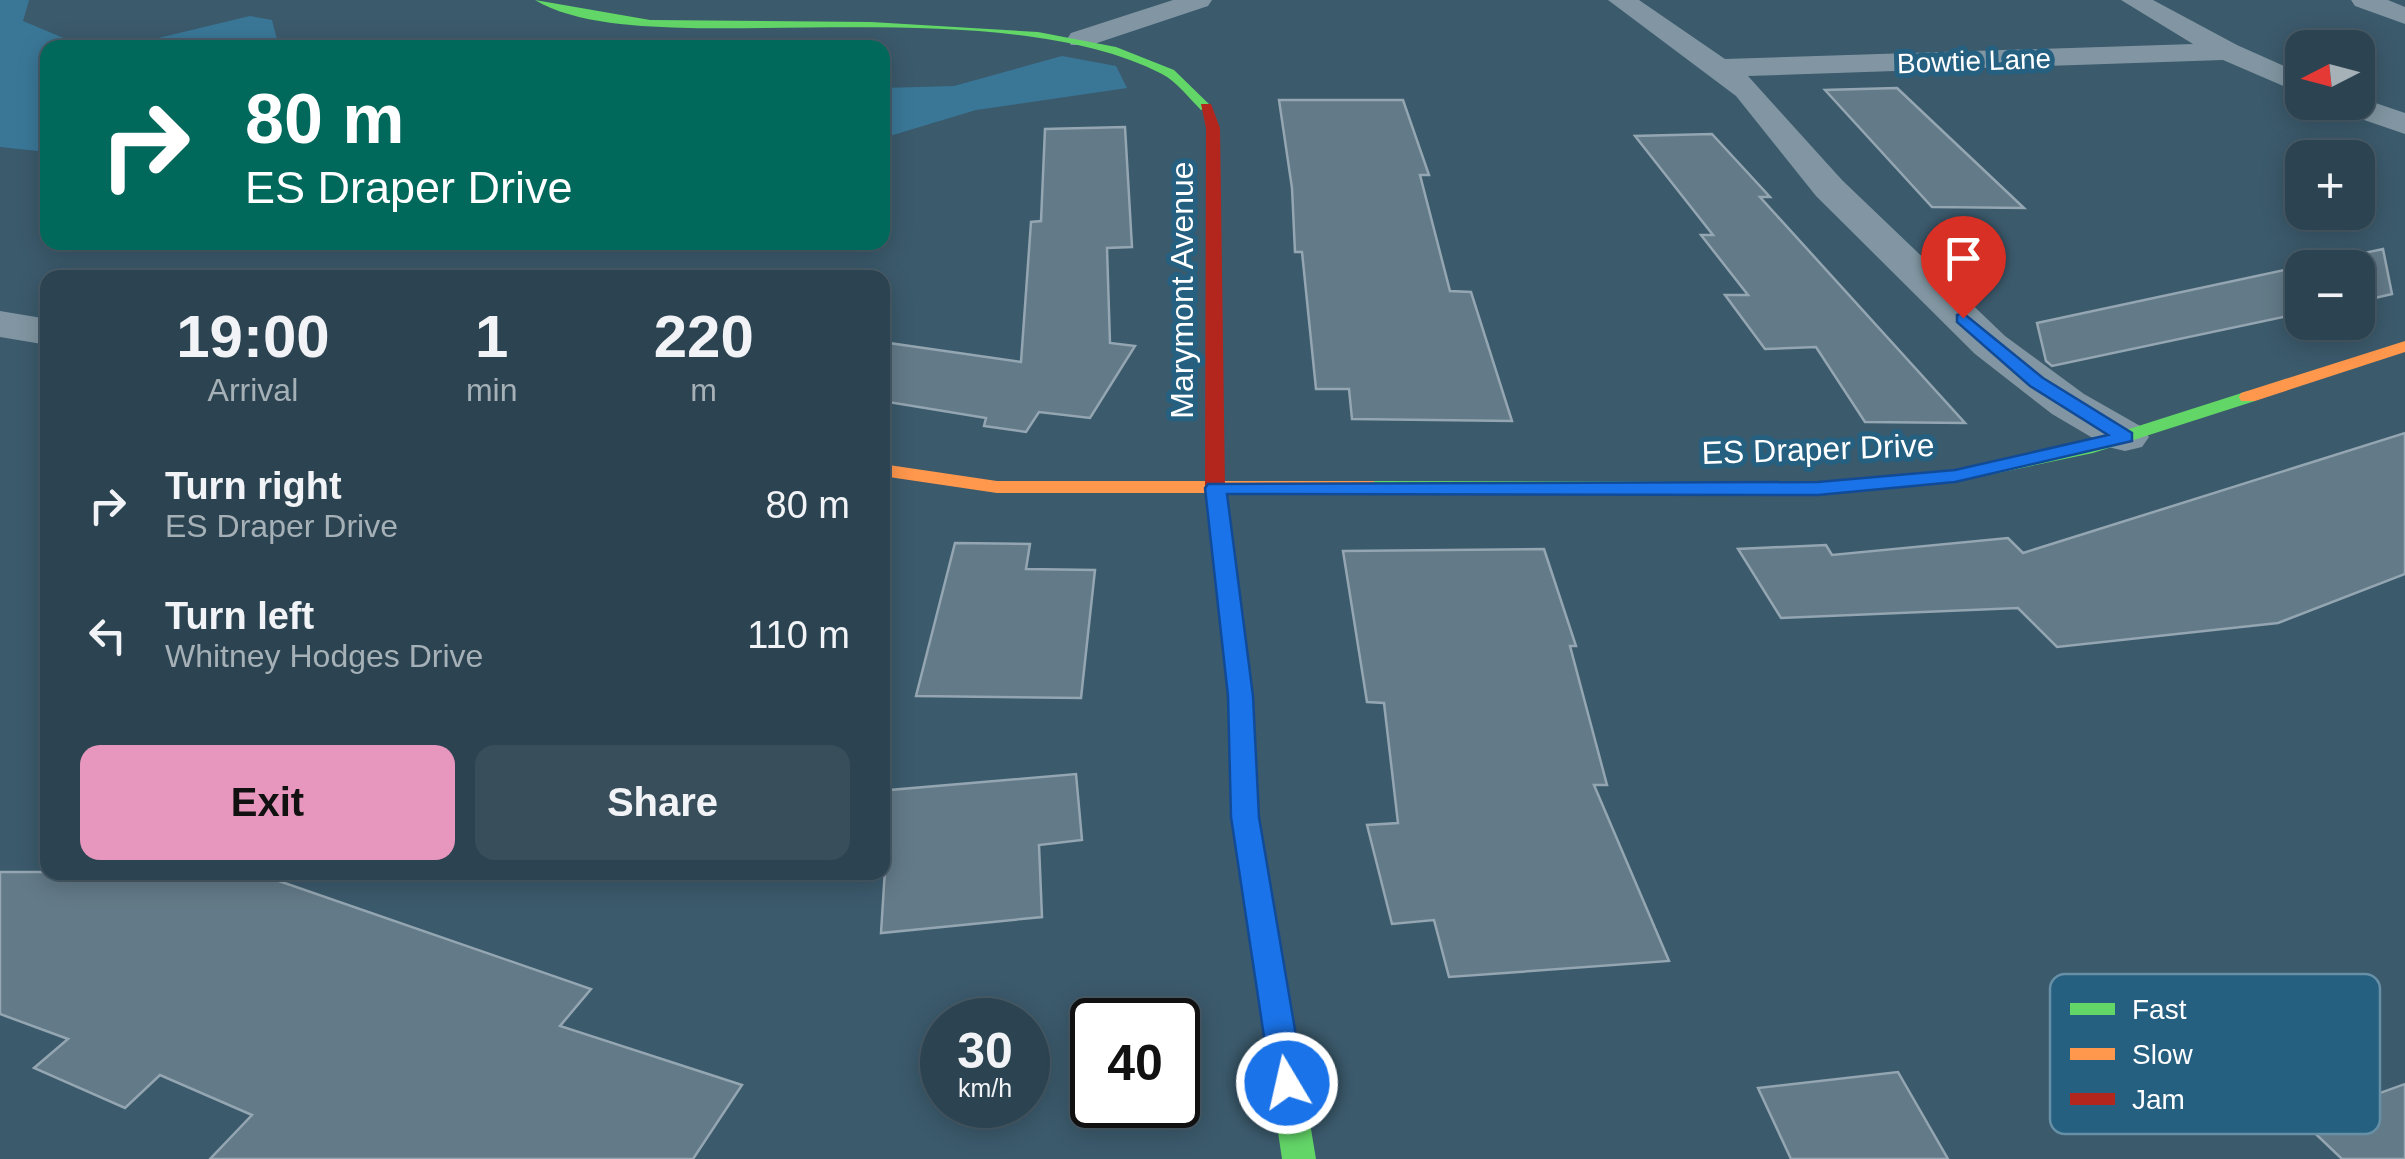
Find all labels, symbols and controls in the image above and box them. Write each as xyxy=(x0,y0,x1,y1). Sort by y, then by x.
north arrow xyxy=(2285,30,2375,120)
map controls xyxy=(2285,30,2375,340)
street label: Bowtie Lane xyxy=(1896,43,2052,79)
icon: right xyxy=(80,80,210,210)
text: 80 m xyxy=(245,80,405,158)
button: + xyxy=(2285,140,2375,230)
street label: Marymont Avenue xyxy=(1164,161,1200,419)
text: ES Draper Drive xyxy=(245,162,573,213)
pin xyxy=(1921,216,2006,319)
icon: arrive xyxy=(1936,231,1991,286)
button: − xyxy=(2285,250,2375,340)
text: 19:00 xyxy=(176,303,330,370)
text: 1 xyxy=(475,303,508,370)
text: 220 xyxy=(654,303,754,370)
text: Arrival xyxy=(208,372,298,408)
text: min xyxy=(466,372,517,408)
text: m xyxy=(690,372,717,408)
street label: ES Draper Drive xyxy=(1701,427,1935,471)
text: Turn right xyxy=(165,465,342,507)
icon: right xyxy=(80,478,135,533)
text: 80 m xyxy=(766,484,850,526)
text: ES Draper Drive xyxy=(165,508,398,544)
text: Turn left xyxy=(165,595,314,637)
icon: left xyxy=(80,608,135,663)
text: 110 m xyxy=(747,614,850,656)
text: Whitney Hodges Drive xyxy=(165,638,483,674)
button: Exit xyxy=(80,745,455,860)
button: Share xyxy=(475,745,850,860)
legend xyxy=(2050,974,2380,1134)
text: Fast xyxy=(2132,994,2187,1025)
speed limit sign: 40 xyxy=(1070,998,1200,1128)
text: 30 xyxy=(957,1023,1013,1079)
position arrow xyxy=(1235,1031,1339,1135)
text: Slow xyxy=(2132,1039,2193,1070)
text: km/h xyxy=(958,1074,1012,1102)
text: Jam xyxy=(2132,1084,2185,1115)

